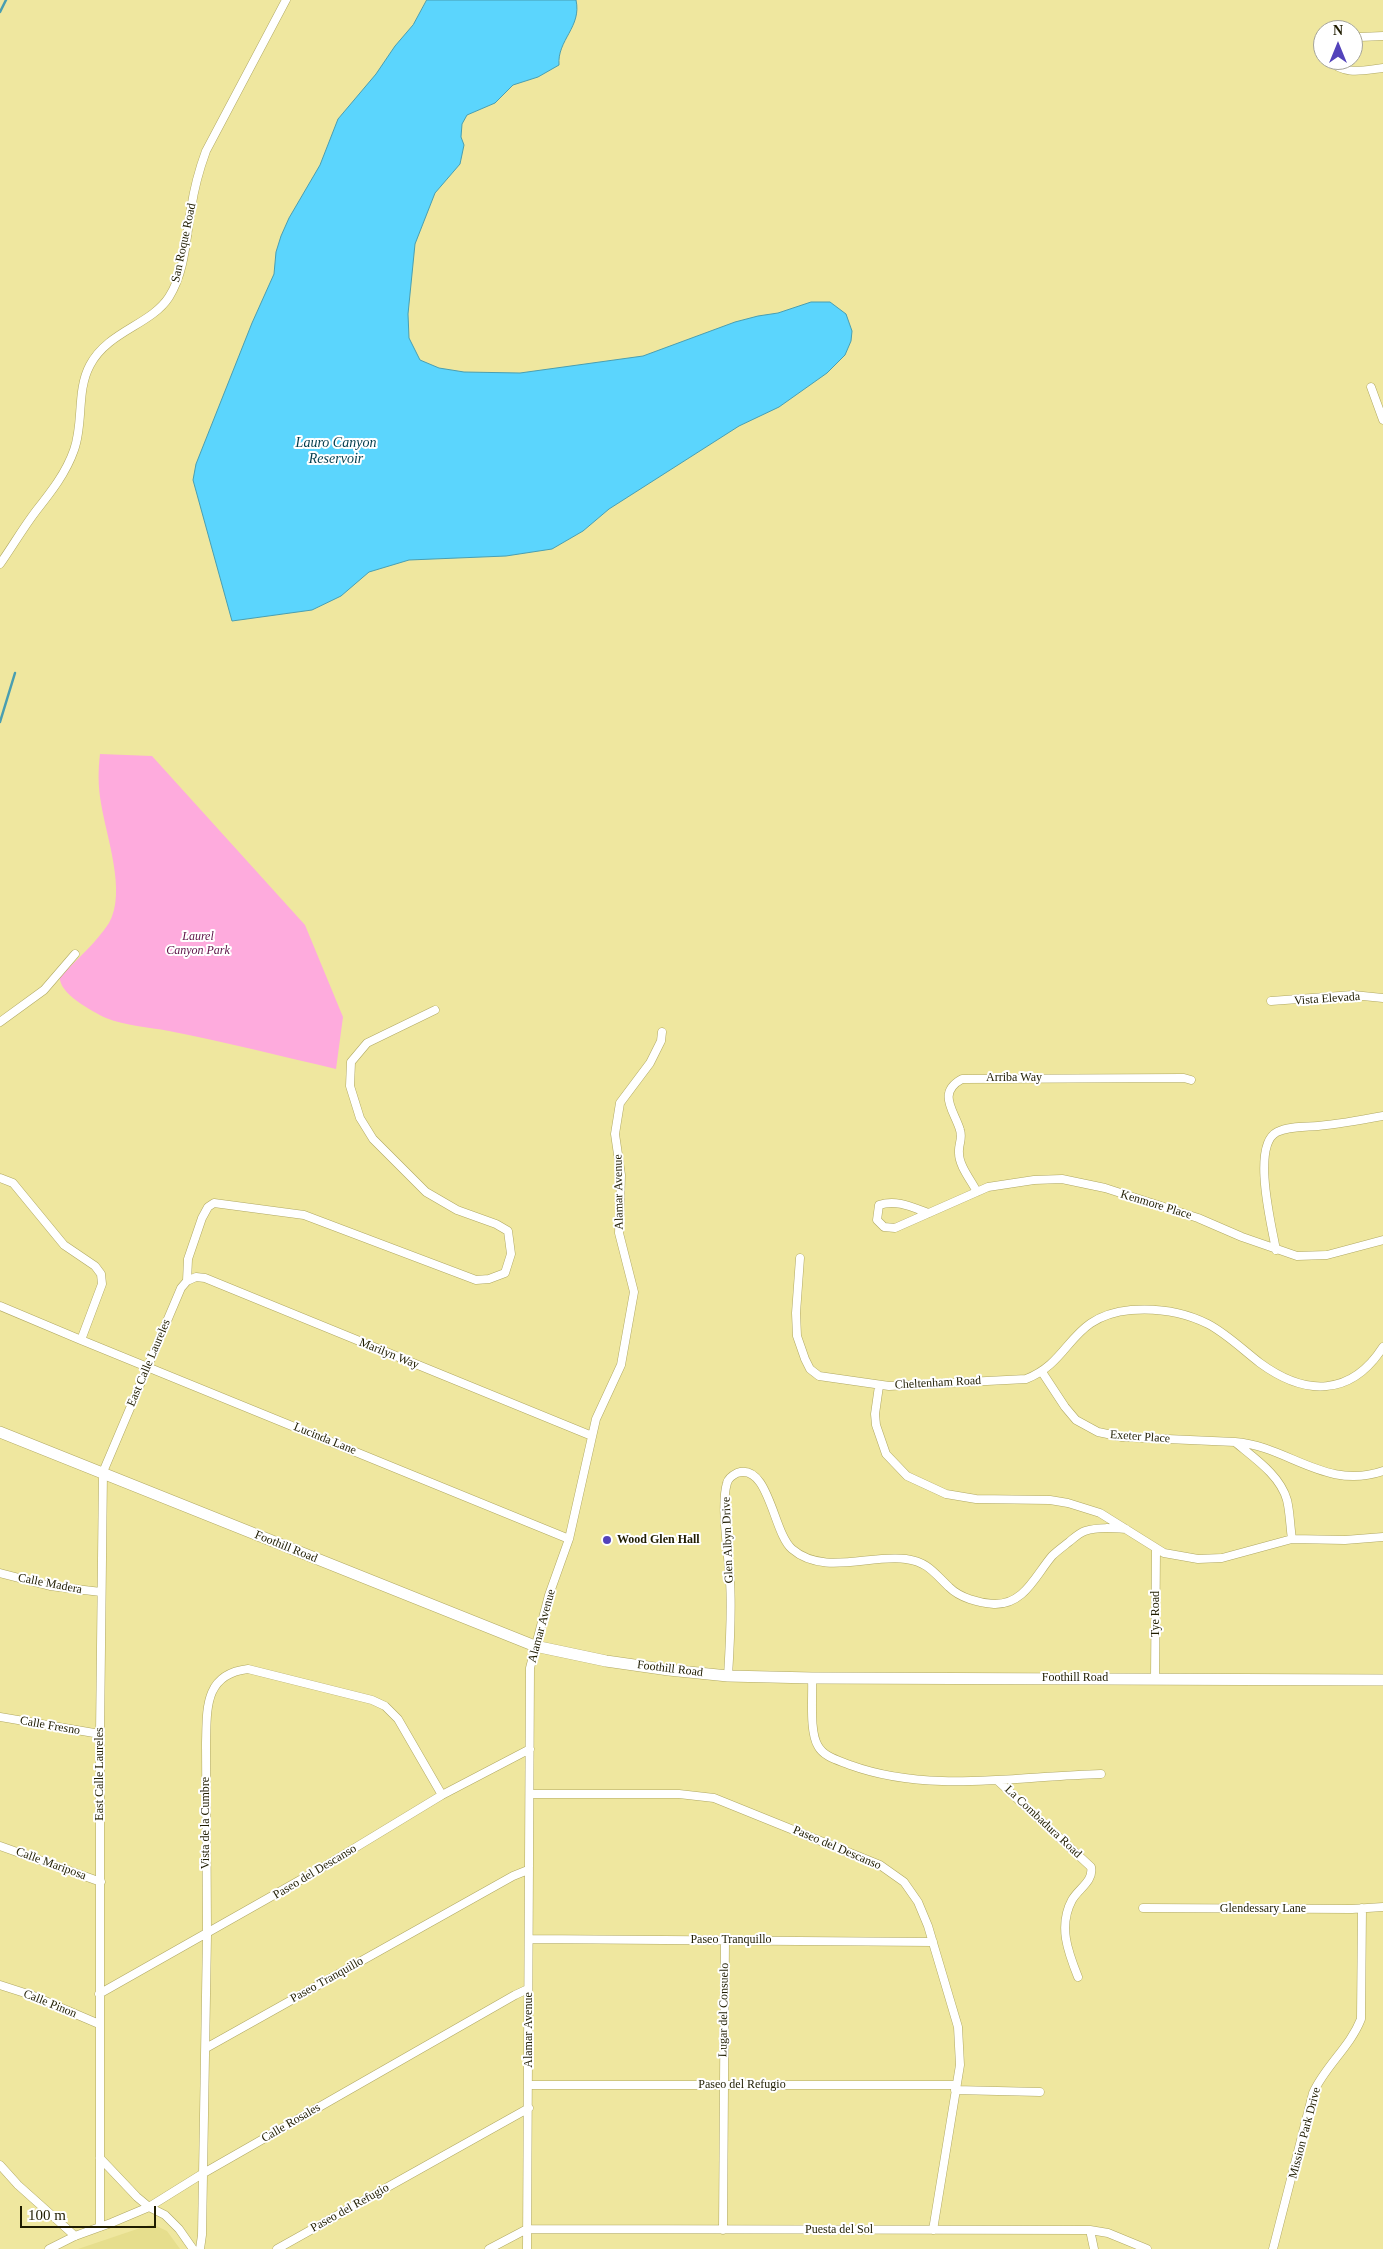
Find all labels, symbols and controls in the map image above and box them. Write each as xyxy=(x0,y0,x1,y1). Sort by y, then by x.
north arrow xyxy=(1313,20,1363,70)
text: N xyxy=(1333,23,1343,38)
street label: San Roque Road xyxy=(169,202,199,284)
water label: Lauro Canyon Reservoir xyxy=(296,435,376,468)
park label: Laurel Canyon Park xyxy=(166,930,230,958)
street label: Vista Elevada xyxy=(1293,990,1361,1008)
street label: Arriba Way xyxy=(986,1071,1042,1085)
street label: Alamar Avenue xyxy=(611,1154,627,1230)
street label: Kenmore Place xyxy=(1119,1187,1193,1223)
street label: East Calle Laureles xyxy=(124,1317,174,1409)
street label: Marilyn Way xyxy=(357,1335,421,1373)
street label: Cheltenham Road xyxy=(895,1374,981,1392)
street label: Lucinda Lane xyxy=(292,1420,358,1458)
street label: Exeter Place xyxy=(1109,1428,1171,1446)
street label: Glen Albyn Drive xyxy=(719,1496,737,1584)
street label: Foothill Road xyxy=(253,1528,319,1566)
place label: Wood Glen Hall xyxy=(617,1533,700,1547)
marker: Wood Glen Hall xyxy=(601,1534,613,1546)
street label: Calle Madera xyxy=(17,1571,83,1597)
street label: Alamar Avenue xyxy=(525,1588,559,1664)
street label: Tye Road xyxy=(1149,1591,1163,1637)
street label: Foothill Road xyxy=(636,1658,704,1680)
street label: Foothill Road xyxy=(1042,1671,1108,1685)
street label: Calle Fresno xyxy=(19,1714,81,1738)
street label: East Calle Laureles xyxy=(93,1727,107,1821)
street label: Vista de la Cumbre xyxy=(199,1777,213,1869)
street label: La Combadura Road xyxy=(1002,1783,1084,1861)
street label: Paseo del Descanso xyxy=(791,1823,883,1873)
street label: Paseo del Descanso xyxy=(271,1841,359,1903)
street label: Calle Mariposa xyxy=(14,1845,88,1883)
street label: Glendessary Lane xyxy=(1220,1902,1306,1916)
street label: Paseo Tranquillo xyxy=(690,1933,772,1947)
street label: Paseo Tranquillo xyxy=(288,1954,366,2006)
street label: Lugar del Consuelo xyxy=(716,1963,732,2057)
street label: Calle Pinon xyxy=(21,1987,79,2021)
street label: Alamar Avenue xyxy=(522,1992,536,2068)
street label: Paseo del Refugio xyxy=(698,2078,786,2092)
street label: Mission Park Drive xyxy=(1286,2086,1324,2180)
street label: Calle Rosales xyxy=(259,2100,323,2146)
street label: Paseo del Refugio xyxy=(308,2181,392,2235)
scale bar xyxy=(22,2196,159,2228)
text: 100 m xyxy=(28,2207,66,2223)
street label: Puesta del Sol xyxy=(805,2223,873,2237)

